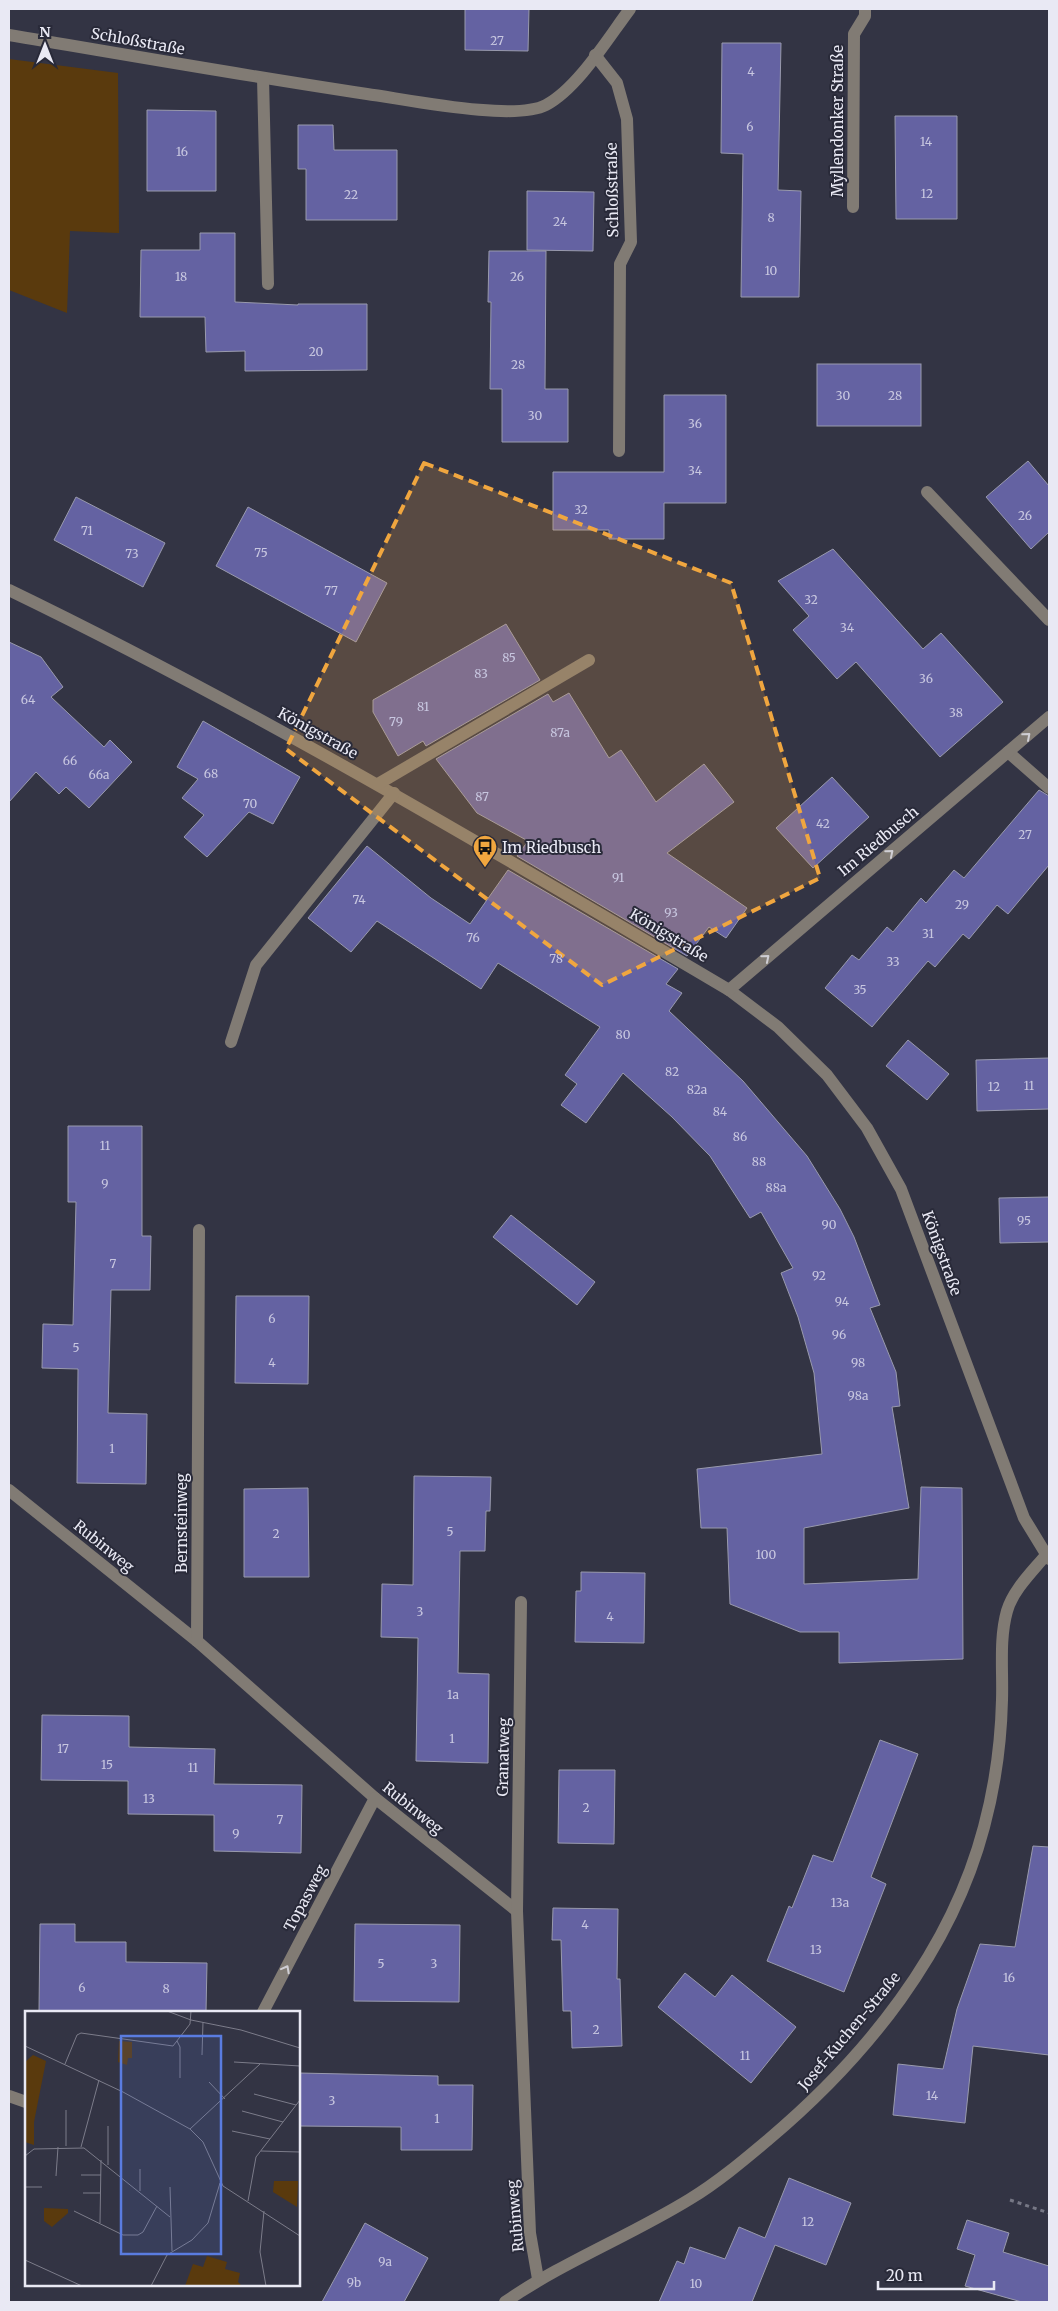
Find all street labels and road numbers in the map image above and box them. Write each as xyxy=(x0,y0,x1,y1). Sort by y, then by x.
street label: Schloßstraße xyxy=(90,23,187,59)
street label: Myllendonker Straße xyxy=(828,45,847,197)
street label: Schloßstraße xyxy=(602,142,622,238)
street label: Königstraße xyxy=(275,703,362,763)
street label: Im Riedbusch xyxy=(834,802,922,880)
street label: Königstraße xyxy=(626,904,712,966)
street label: Königstraße xyxy=(918,1208,966,1298)
street label: Bernsteinweg xyxy=(172,1473,191,1573)
street label: Rubinweg xyxy=(70,1516,138,1576)
street label: Granatweg xyxy=(493,1717,513,1797)
street label: Rubinweg xyxy=(379,1778,447,1838)
street label: Topasweg xyxy=(279,1861,331,1935)
street label: Josef-Kuchen-Straße xyxy=(793,1968,904,2095)
street label: Rubinweg xyxy=(502,2179,528,2253)

